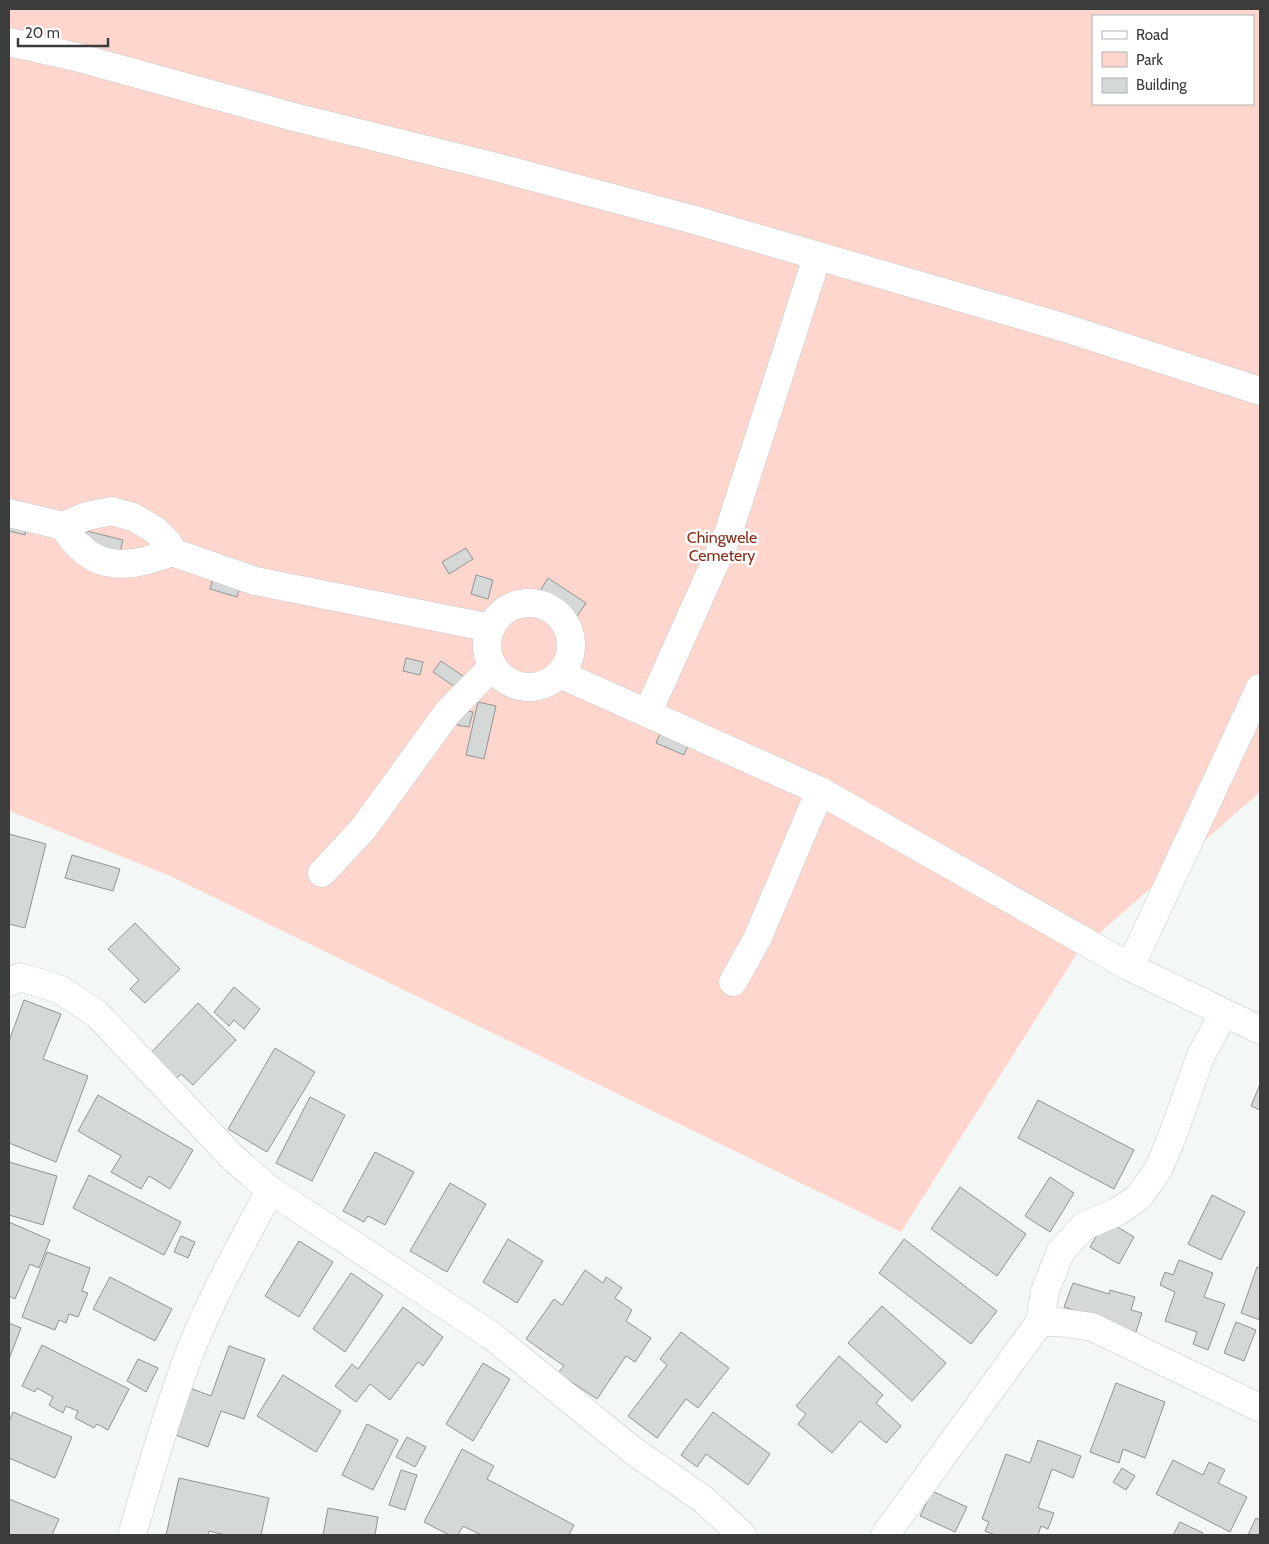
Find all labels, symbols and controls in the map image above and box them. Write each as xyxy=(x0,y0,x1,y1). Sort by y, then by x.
scale bar xyxy=(18,15,108,47)
legend xyxy=(1092,15,1254,105)
text: 20 m xyxy=(25,24,60,42)
text: Road xyxy=(1136,26,1169,44)
text: Park xyxy=(1136,51,1163,69)
text: Building xyxy=(1136,76,1187,94)
park label: Chingwele Cemetery xyxy=(687,528,757,565)

